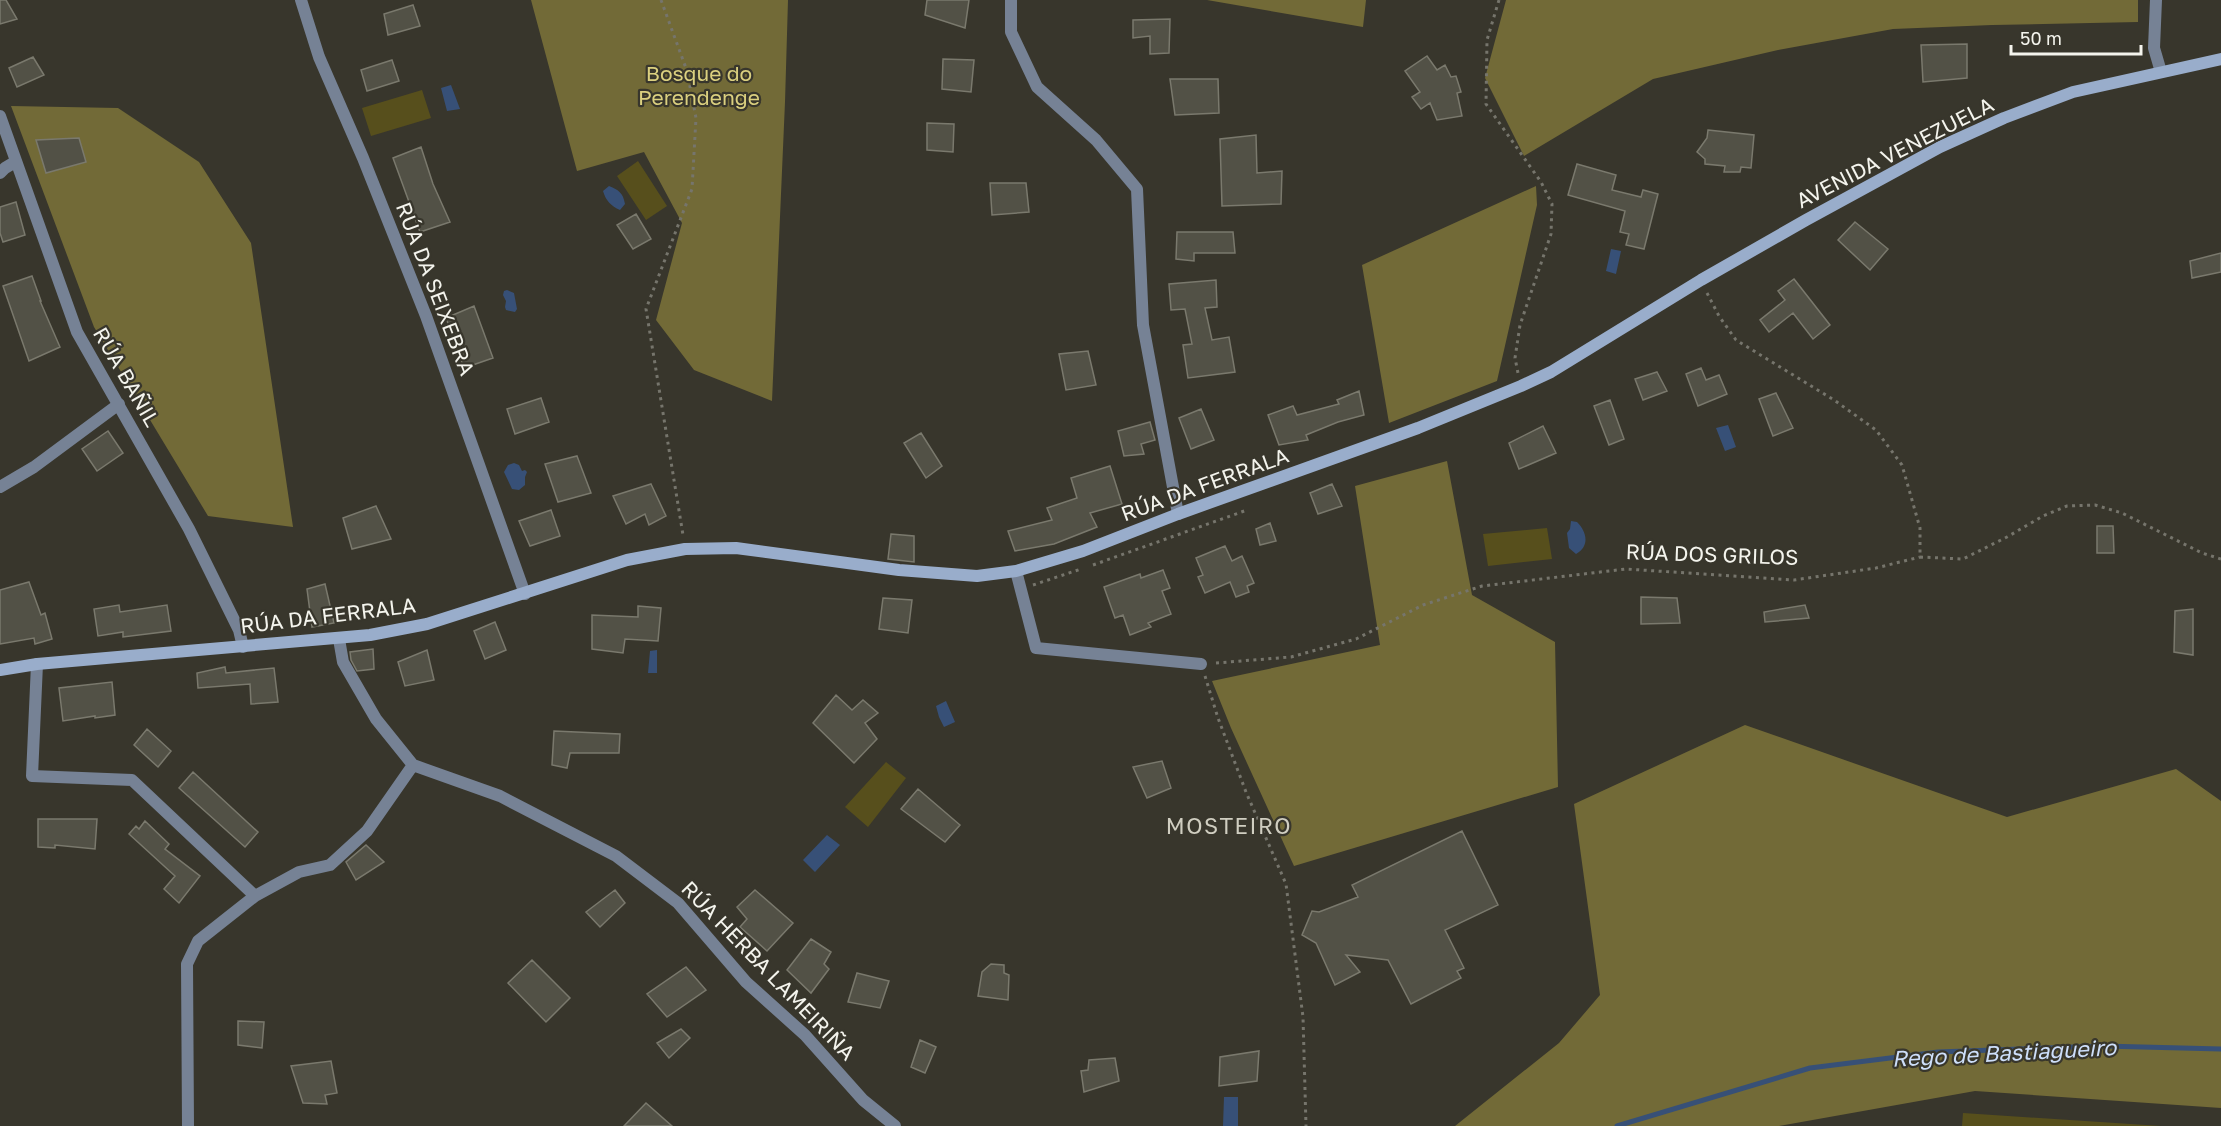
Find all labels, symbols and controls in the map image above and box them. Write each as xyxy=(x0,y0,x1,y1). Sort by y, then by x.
scale bar xyxy=(2011,18,2142,56)
text: 50 m xyxy=(2020,27,2062,49)
park label: Bosque do Perendenge xyxy=(638,60,760,110)
street label: AVENIDA VENEZUELA xyxy=(1791,91,1998,213)
street label: RÚA DA SEIXEBRA xyxy=(391,198,481,379)
street label: RÚA BAÑIL xyxy=(88,322,166,431)
street label: RÚA DA FERRALA xyxy=(1117,442,1292,526)
street label: RÚA DOS GRILOS xyxy=(1625,538,1799,570)
street label: RÚA DA FERRALA xyxy=(239,591,417,639)
district label: MOSTEIRO xyxy=(1166,812,1292,839)
street label: RÚA HERBA LAMEIRIÑA xyxy=(676,875,861,1065)
water label: Rego de Bastiagueiro xyxy=(1891,1033,2119,1072)

